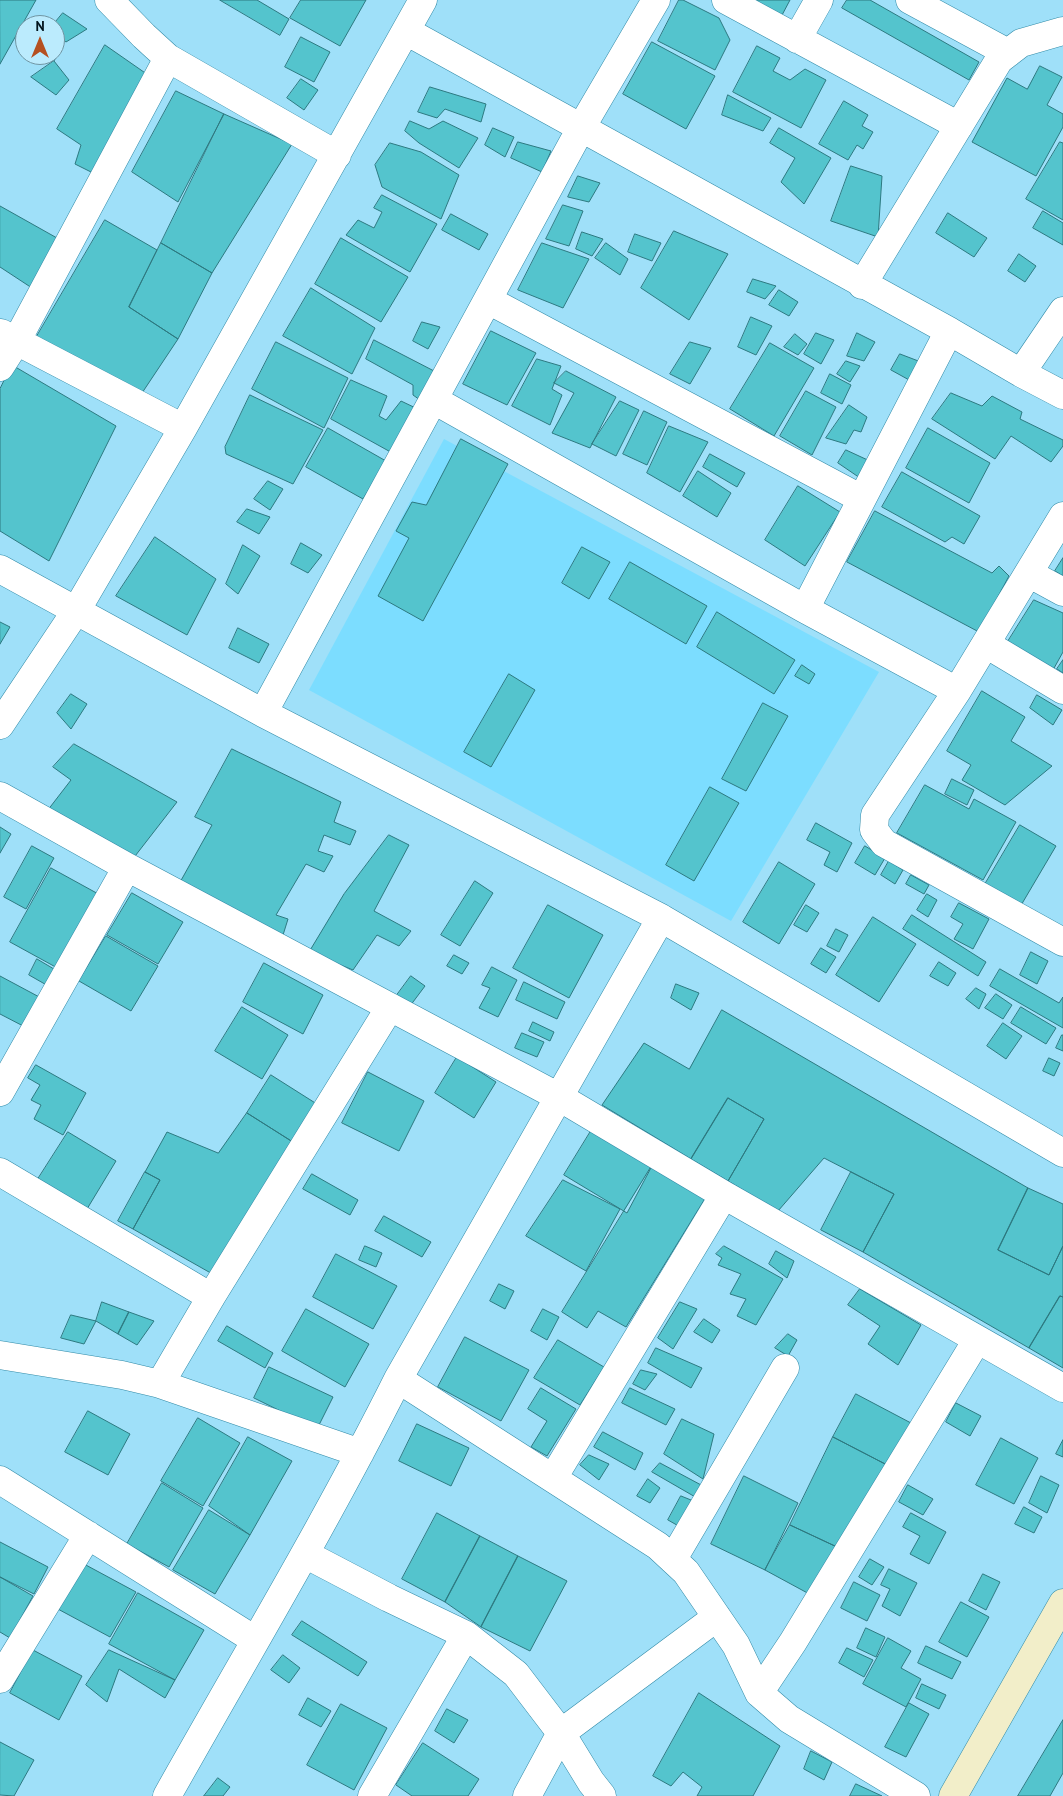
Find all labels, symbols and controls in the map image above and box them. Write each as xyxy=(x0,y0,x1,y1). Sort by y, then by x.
north arrow xyxy=(15,15,65,65)
text: N xyxy=(35,17,45,35)

